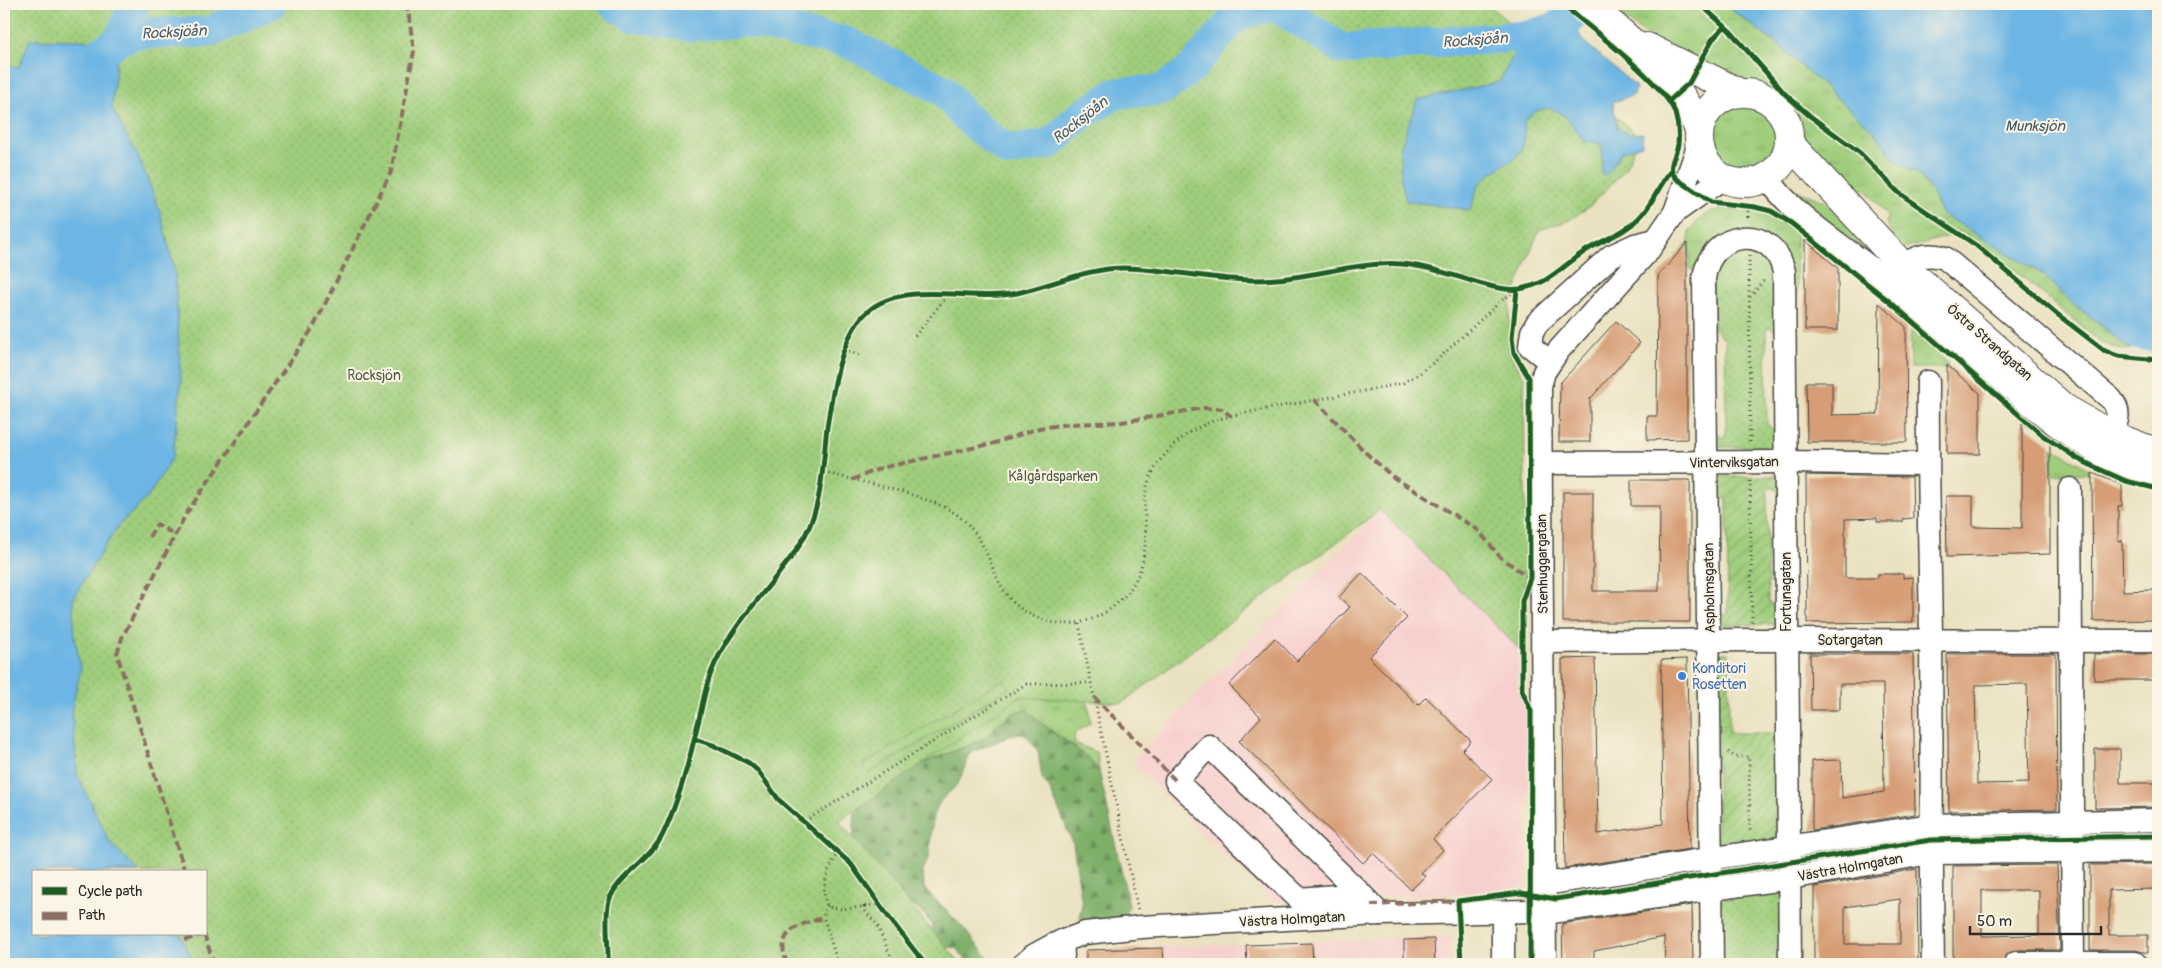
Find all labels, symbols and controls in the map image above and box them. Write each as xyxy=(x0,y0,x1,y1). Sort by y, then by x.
water label: Rocksjöån xyxy=(141,21,209,44)
water label: Rocksjöån xyxy=(1442,29,1510,52)
water label: Rocksjöån xyxy=(1049,92,1113,148)
water label: Munksjön xyxy=(2005,117,2066,136)
street label: Östra Strandgatan xyxy=(1943,300,2037,384)
park label: Rocksjön xyxy=(347,367,401,384)
street label: Vinterviksgatan xyxy=(1689,453,1779,472)
park label: Kålgårdsparken xyxy=(1008,468,1098,485)
street label: Stenhuggargatan xyxy=(1533,514,1552,614)
street label: Aspholmsgatan xyxy=(1700,542,1719,633)
street label: Fortunagatan xyxy=(1778,552,1795,632)
street label: Sotargatan xyxy=(1817,632,1883,649)
place label: Konditori Rosetten xyxy=(1692,660,1747,693)
marker: Konditori Rosetten xyxy=(1676,670,1688,682)
street label: Västra Holmgatan xyxy=(1796,850,1904,885)
legend xyxy=(32,870,208,936)
text: Cycle path xyxy=(78,882,142,901)
scale bar xyxy=(1970,903,2101,935)
text: Path xyxy=(78,906,105,925)
street label: Västra Holmgatan xyxy=(1238,908,1346,931)
text: 50 m xyxy=(1977,912,2012,931)

